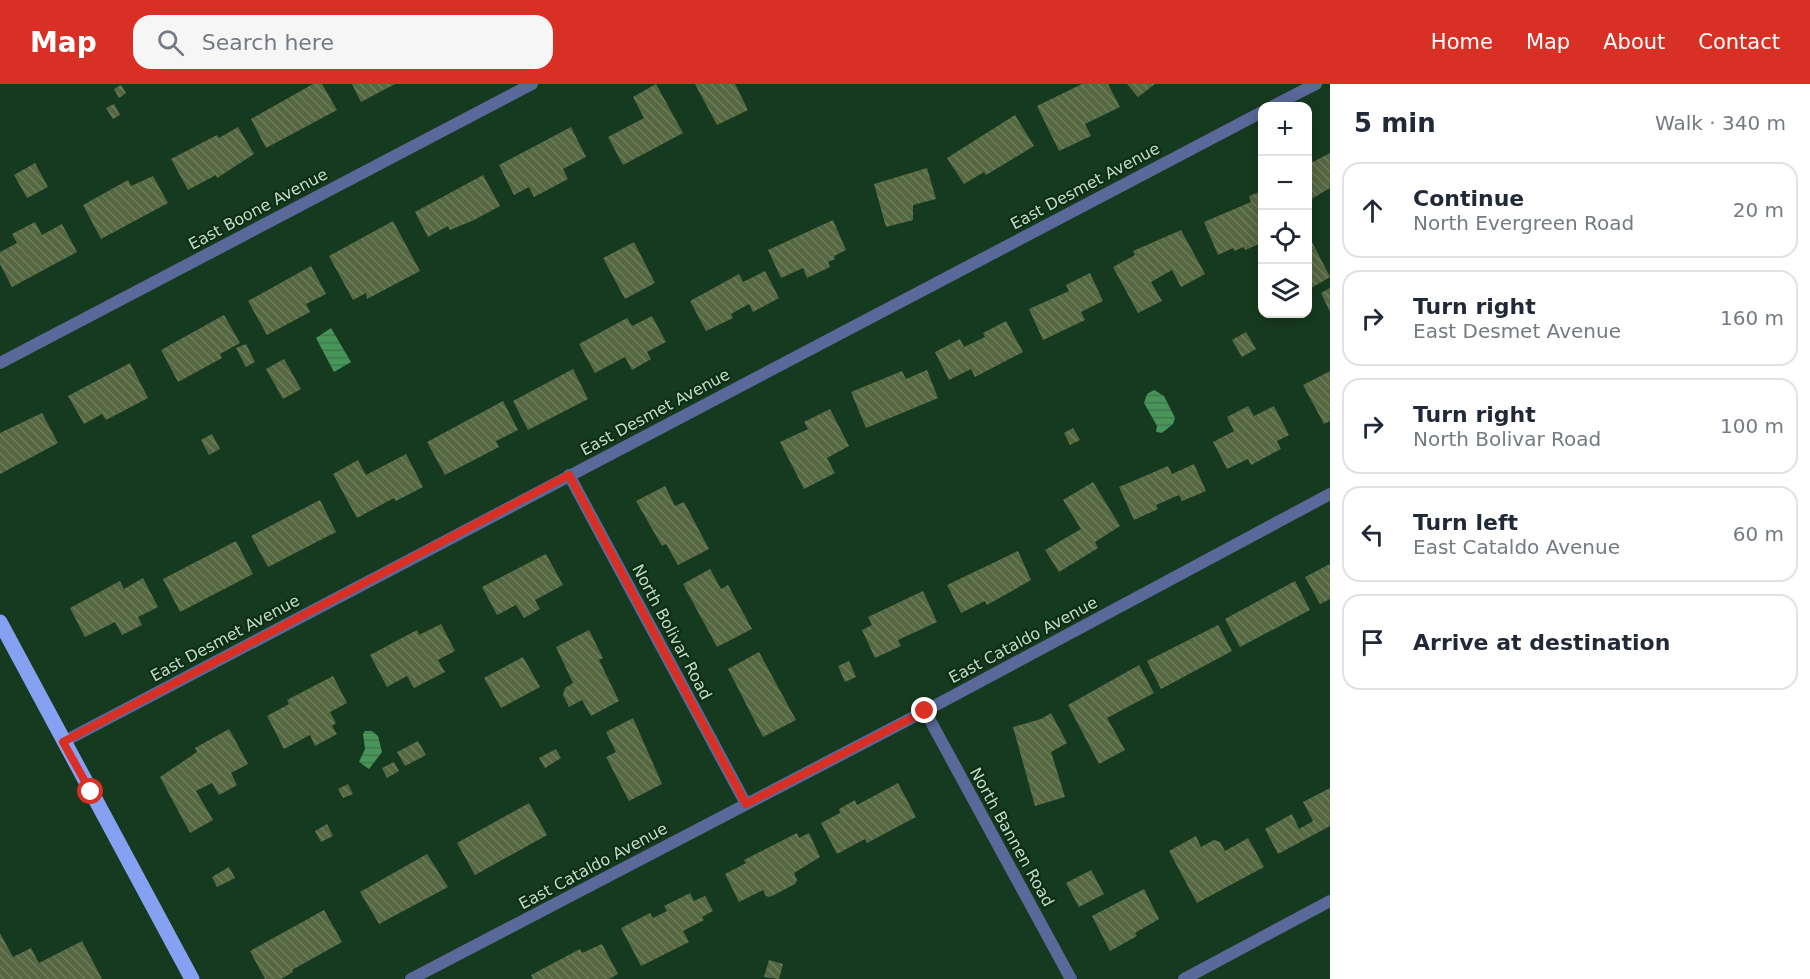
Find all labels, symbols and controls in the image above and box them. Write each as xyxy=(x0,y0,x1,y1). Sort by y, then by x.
search box xyxy=(133,15,553,69)
text: Map xyxy=(30,26,97,59)
icon: search xyxy=(154,26,187,59)
text: Search here xyxy=(202,30,334,55)
text: Home xyxy=(1431,30,1493,54)
text: Map xyxy=(1526,30,1570,54)
text: About xyxy=(1603,30,1665,54)
text: Contact xyxy=(1698,30,1780,54)
map controls xyxy=(1258,102,1312,318)
button: + xyxy=(1258,102,1312,156)
text: 5 min xyxy=(1354,108,1436,138)
text: Walk · 340 m xyxy=(1655,111,1786,135)
street label: East Desmet Avenue xyxy=(1007,139,1163,233)
button: − xyxy=(1258,156,1312,210)
street label: East Boone Avenue xyxy=(185,164,331,254)
text: Continue xyxy=(1413,186,1524,211)
icon: ahead xyxy=(1356,194,1389,227)
text: 20 m xyxy=(1733,198,1784,222)
button: locate xyxy=(1258,210,1312,264)
text: North Evergreen Road xyxy=(1413,211,1634,235)
button: layers xyxy=(1258,264,1312,318)
text: Turn right xyxy=(1413,294,1536,319)
icon: right xyxy=(1356,302,1389,335)
text: 160 m xyxy=(1720,306,1784,330)
text: East Desmet Avenue xyxy=(1413,319,1621,343)
street label: East Desmet Avenue xyxy=(577,365,733,459)
text: Turn right xyxy=(1413,402,1536,427)
icon: right xyxy=(1356,410,1389,443)
text: 100 m xyxy=(1720,414,1784,438)
text: North Bolivar Road xyxy=(1413,427,1601,451)
text: Turn left xyxy=(1413,510,1518,535)
icon: left xyxy=(1356,518,1389,551)
text: 60 m xyxy=(1733,522,1784,546)
text: East Cataldo Avenue xyxy=(1413,535,1620,559)
street label: North Bolivar Road xyxy=(628,561,716,703)
street label: East Desmet Avenue xyxy=(147,591,303,685)
street label: East Cataldo Avenue xyxy=(945,593,1101,687)
icon: arrive xyxy=(1356,626,1389,659)
text: Arrive at destination xyxy=(1413,630,1670,655)
route end xyxy=(911,697,937,723)
street label: North Bannen Road xyxy=(966,764,1058,910)
route start xyxy=(77,778,103,804)
street label: East Cataldo Avenue xyxy=(515,819,671,913)

